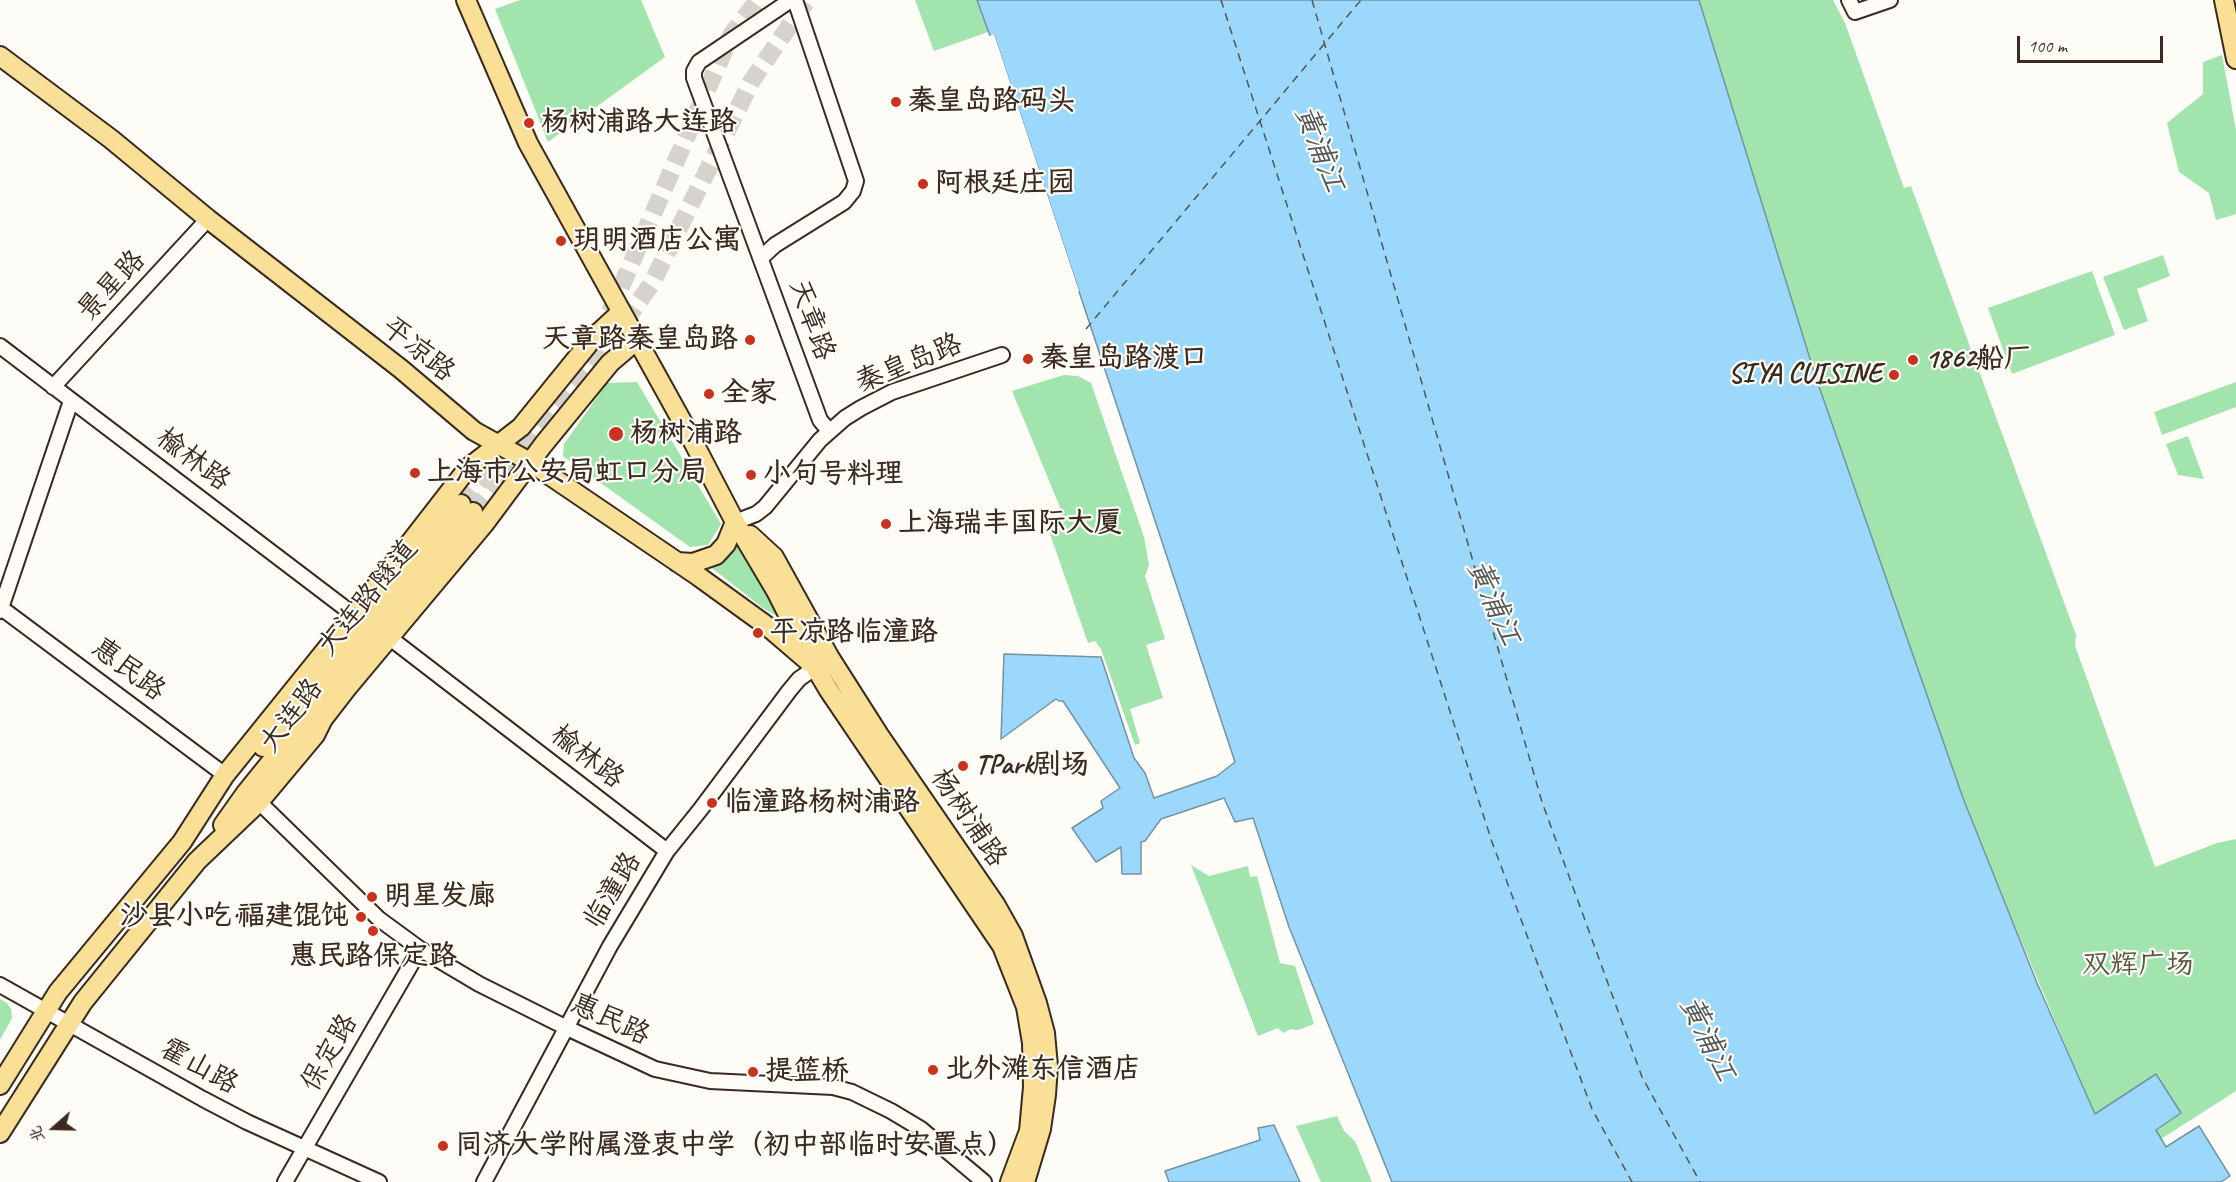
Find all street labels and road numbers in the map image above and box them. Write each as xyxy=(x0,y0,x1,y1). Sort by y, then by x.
street label: 景星路 xyxy=(71,244,153,328)
street label: 天章路 xyxy=(781,275,841,365)
street label: 平凉路 xyxy=(375,311,461,389)
street label: 秦皇岛路 xyxy=(851,327,967,401)
street label: 榆林路 xyxy=(149,421,237,499)
street label: 大连路隧道 xyxy=(311,533,425,663)
street label: 惠民路 xyxy=(84,631,172,709)
street label: 大连路 xyxy=(253,672,331,760)
street label: 榆林路 xyxy=(544,718,630,796)
street label: 杨树浦路 xyxy=(923,762,1013,874)
street label: 临潼路 xyxy=(577,846,649,936)
street label: 惠民路 xyxy=(565,987,655,1053)
street label: 保定路 xyxy=(294,1008,366,1098)
street label: 霍山路 xyxy=(154,1032,244,1102)

